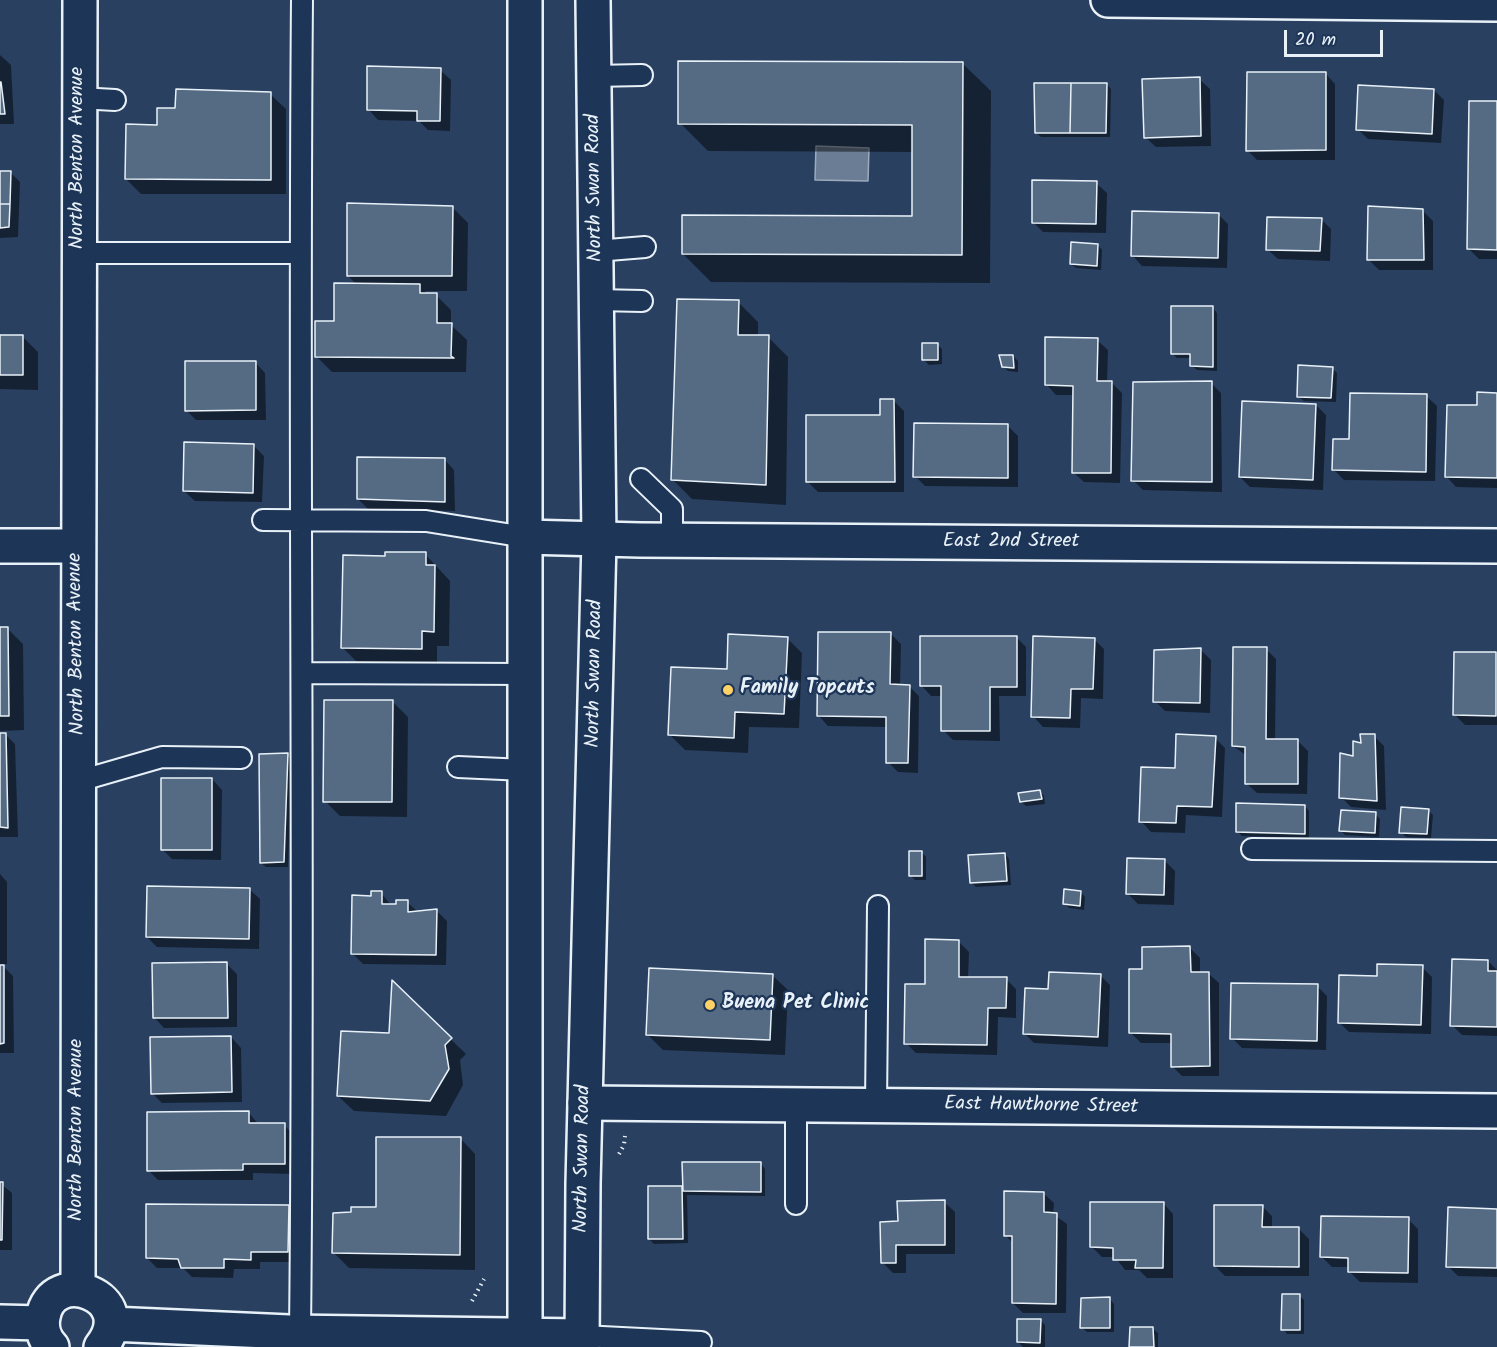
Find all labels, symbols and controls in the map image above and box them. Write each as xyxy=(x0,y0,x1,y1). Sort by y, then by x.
scale bar xyxy=(1287,18,1386,56)
text: 20 m xyxy=(1295,26,1336,55)
street label: North Benton Avenue xyxy=(67,67,91,249)
street label: North Swan Road xyxy=(583,114,609,262)
street label: East 2nd Street xyxy=(943,531,1079,555)
street label: North Benton Avenue xyxy=(64,553,92,735)
street label: North Swan Road xyxy=(583,600,609,748)
place label: Family Topcuts xyxy=(740,678,875,702)
marker: Family Topcuts xyxy=(721,683,735,697)
place label: Buena Pet Clinic xyxy=(722,993,869,1017)
marker: Buena Pet Clinic xyxy=(703,998,717,1012)
street label: North Benton Avenue xyxy=(66,1039,90,1221)
street label: North Swan Road xyxy=(571,1085,597,1233)
street label: East Hawthorne Street xyxy=(944,1093,1138,1121)

